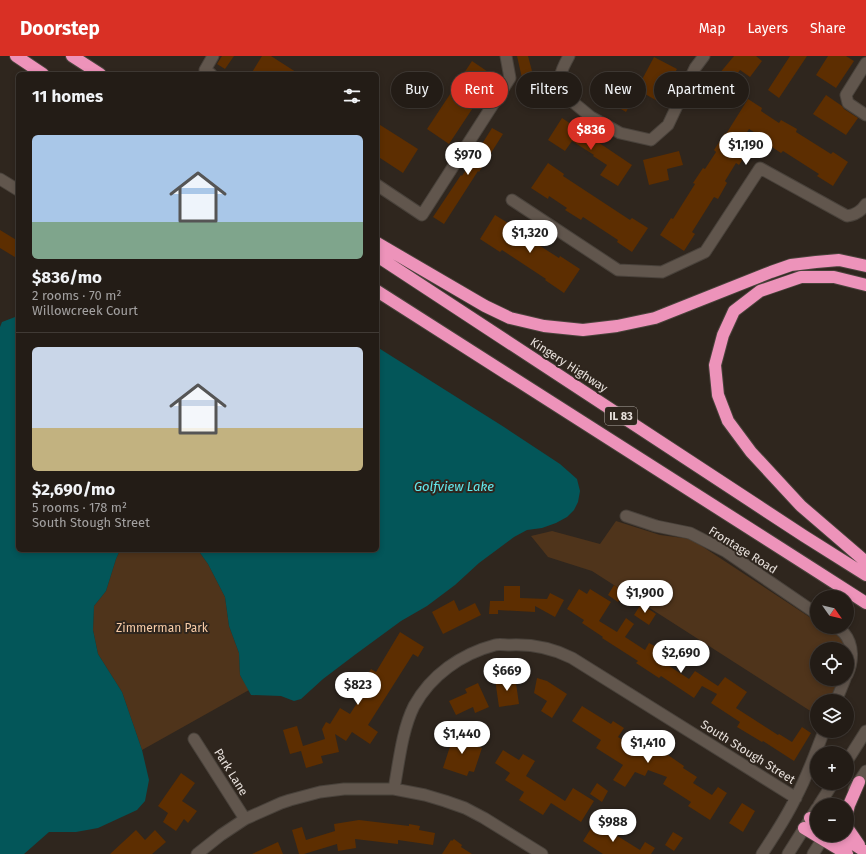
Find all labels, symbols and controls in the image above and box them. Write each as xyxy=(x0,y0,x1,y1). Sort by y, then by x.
text: Doorstep xyxy=(20,17,100,40)
text: Map xyxy=(699,20,725,37)
text: Layers xyxy=(747,20,788,37)
text: Share xyxy=(810,20,846,37)
chip: Buy xyxy=(391,72,443,108)
chip: Rent xyxy=(451,72,508,108)
chip: Filters xyxy=(516,72,582,108)
chip: New xyxy=(590,72,646,108)
chip: Apartment xyxy=(654,72,749,108)
icon: filters xyxy=(341,85,363,107)
text: 11 homes xyxy=(32,86,103,107)
pin: $836 xyxy=(567,117,615,151)
text: $836 xyxy=(577,122,605,137)
pin: $1,190 xyxy=(713,132,779,166)
text: $1,190 xyxy=(728,137,764,152)
pin: $970 xyxy=(444,142,492,176)
text: $970 xyxy=(454,147,482,162)
icon: home xyxy=(162,161,234,233)
pin: $1,320 xyxy=(497,220,563,254)
text: $1,320 xyxy=(512,225,549,240)
text: $836/mo xyxy=(32,267,102,288)
text: 2 rooms · 70 m² xyxy=(32,288,122,303)
text: Willowcreek Court xyxy=(32,303,138,318)
street label: Kingery Highway xyxy=(528,335,610,395)
icon: home xyxy=(162,373,234,445)
road number: IL 83 xyxy=(605,407,637,425)
text: $2,690/mo xyxy=(32,479,115,500)
water label: Golfview Lake xyxy=(414,479,494,494)
text: 5 rooms · 178 m² xyxy=(32,500,127,515)
text: South Stough Street xyxy=(32,515,150,530)
street label: Frontage Road xyxy=(706,523,780,577)
pin: $1,900 xyxy=(612,580,678,614)
text: $1,900 xyxy=(626,585,664,600)
north arrow xyxy=(810,590,854,634)
map controls xyxy=(810,590,854,842)
park label: Zimmerman Park xyxy=(116,621,209,635)
pin: $2,690 xyxy=(648,640,714,674)
button: locate xyxy=(810,642,854,686)
text: $2,690 xyxy=(662,645,700,660)
pin: $669 xyxy=(483,658,531,692)
text: $669 xyxy=(493,663,521,678)
pin: $823 xyxy=(334,672,382,706)
text: $823 xyxy=(344,677,372,692)
button: layers xyxy=(810,694,854,738)
street label: South Stough Street xyxy=(698,717,798,787)
pin: $1,440 xyxy=(429,721,495,755)
text: $1,440 xyxy=(443,726,481,741)
pin: $1,410 xyxy=(615,730,681,764)
text: $1,410 xyxy=(630,735,666,750)
street label: Park Lane xyxy=(211,746,251,798)
button: + xyxy=(810,746,854,790)
button: − xyxy=(810,798,854,842)
pin: $988 xyxy=(589,809,637,843)
text: $988 xyxy=(598,814,628,829)

